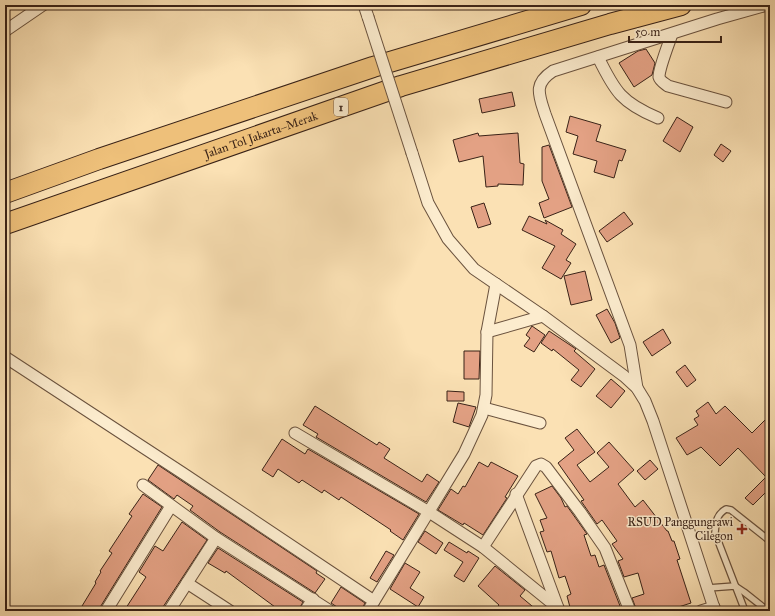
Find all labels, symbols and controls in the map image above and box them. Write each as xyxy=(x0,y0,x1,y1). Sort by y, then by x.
scale bar xyxy=(629,18,721,44)
text: 50 m xyxy=(635,25,660,39)
road number: 1 xyxy=(334,98,348,116)
street label: Jalan Tol Jakarta–Merak xyxy=(200,108,320,163)
place label: RSUD Panggungrawi Cilegon xyxy=(627,515,734,544)
marker: RSUD Panggungrawi Cilegon xyxy=(736,523,748,535)

